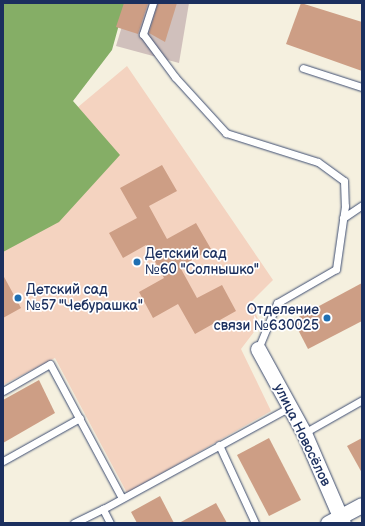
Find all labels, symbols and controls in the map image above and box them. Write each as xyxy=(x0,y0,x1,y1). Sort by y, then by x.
place label: Детский сад №60 "Солнышко" xyxy=(145,246,259,278)
marker: Детский сад №60 "Солнышко" xyxy=(132,257,142,267)
place label: Детский сад №57 "Чебурашка" xyxy=(26,282,144,314)
marker: Детский сад №57 "Чебурашка" xyxy=(13,293,23,303)
place label: Отделение связи №630025 xyxy=(214,302,319,334)
marker: Отделение связи №630025 xyxy=(322,313,332,323)
street label: улица Новосёлов xyxy=(270,381,334,489)

